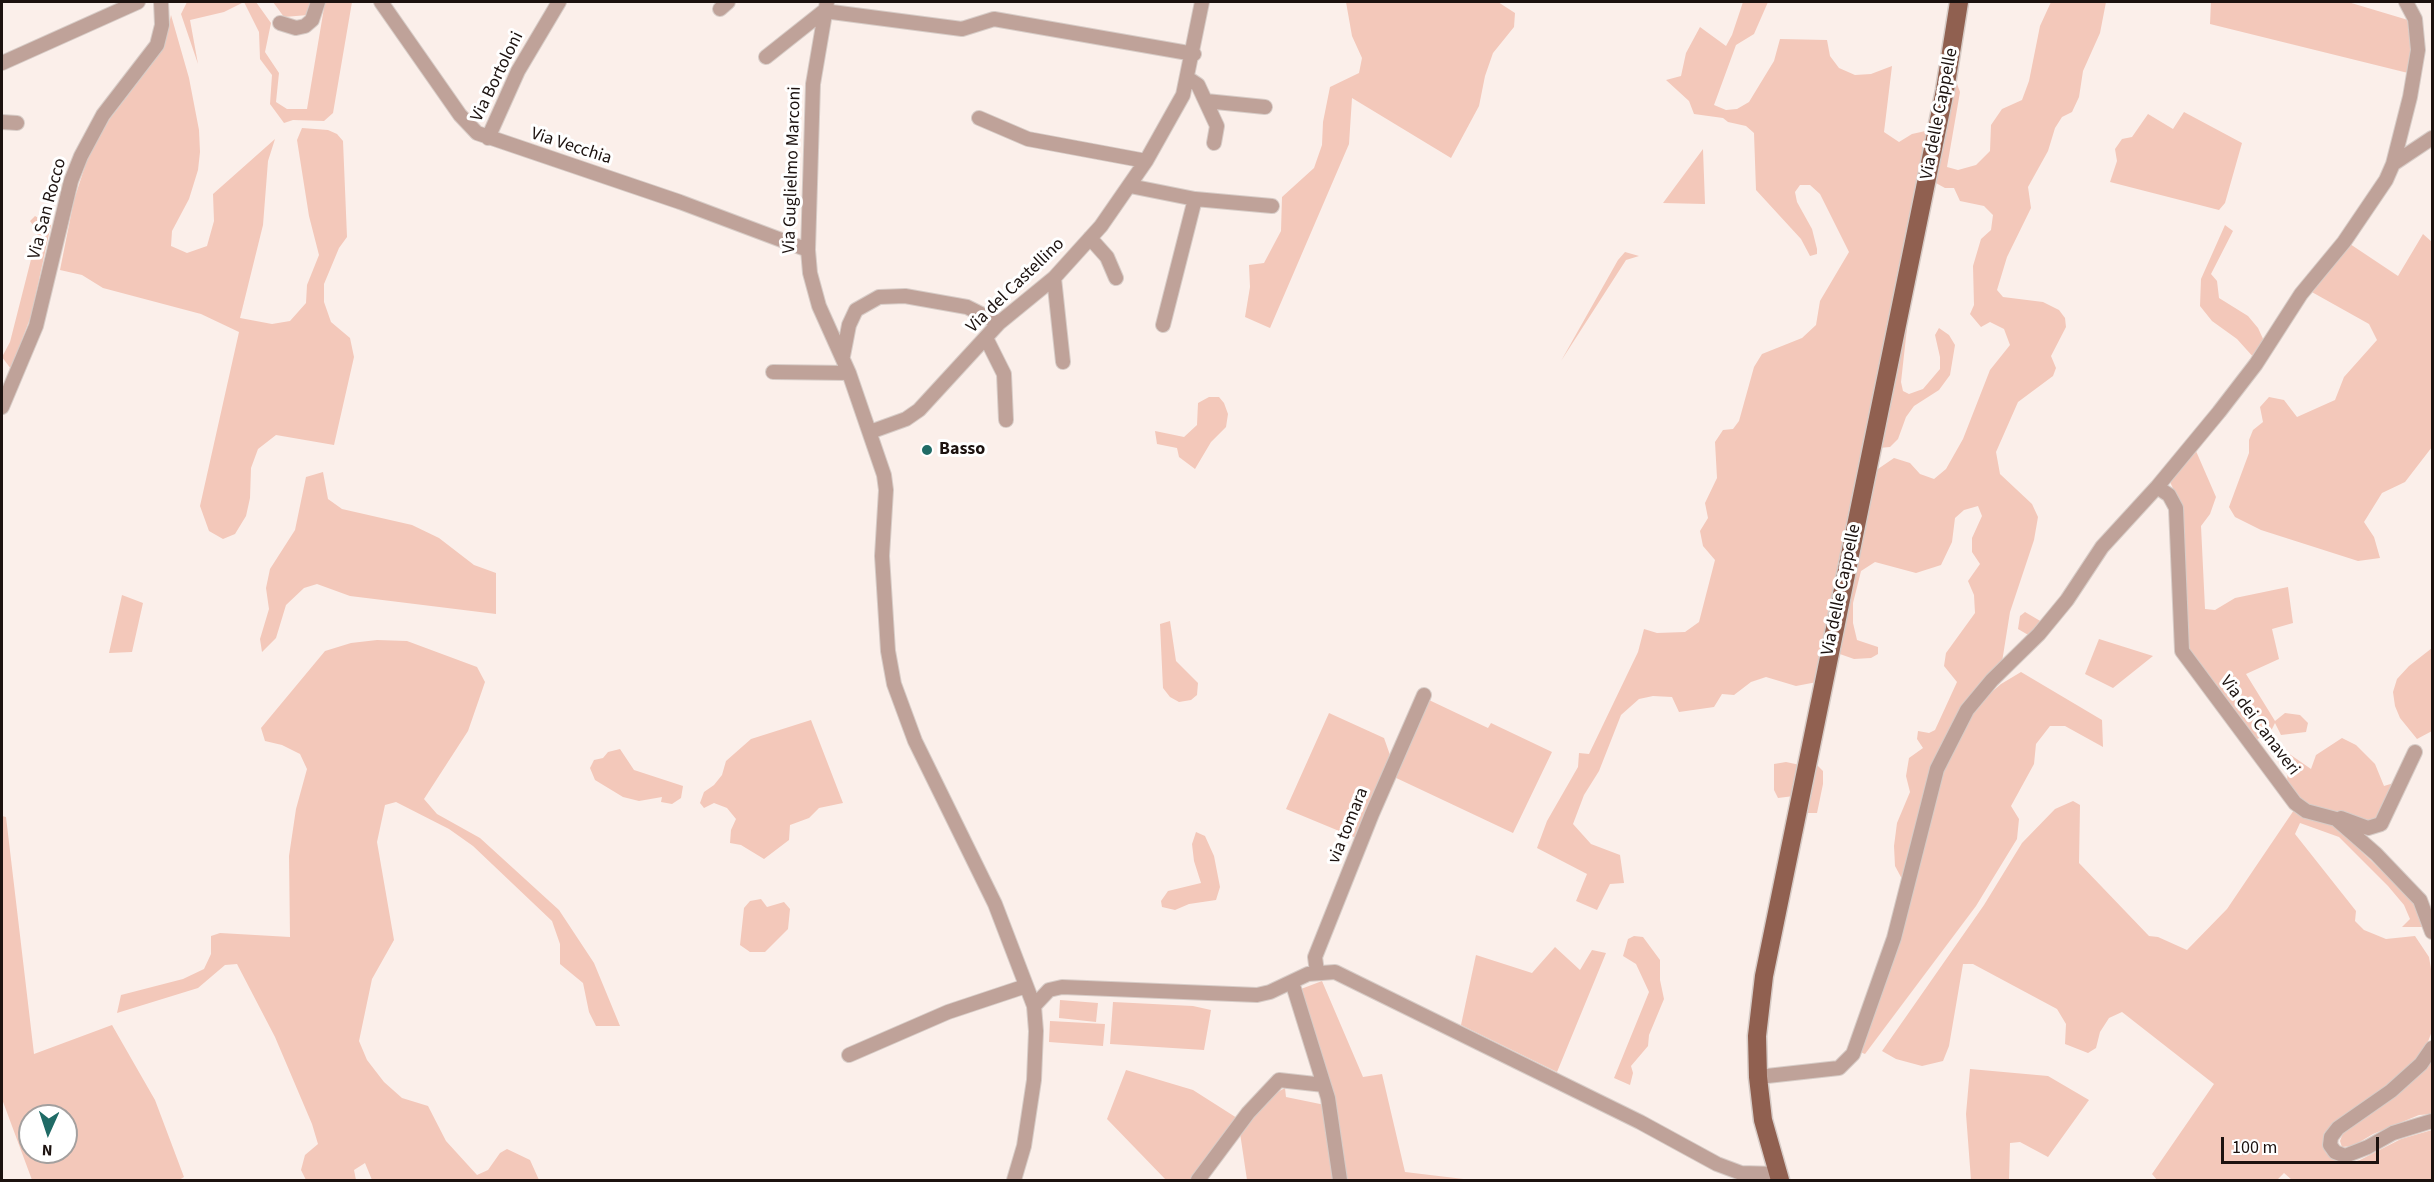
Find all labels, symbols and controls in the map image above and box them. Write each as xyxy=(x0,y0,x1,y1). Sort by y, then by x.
street label: Via Bortoloni xyxy=(467,29,529,125)
street label: Via delle Cappelle xyxy=(1917,46,1963,182)
street label: Via Guglielmo Marconi xyxy=(779,86,807,254)
street label: Via Vecchia xyxy=(528,124,614,170)
street label: Via San Rocco xyxy=(24,156,72,262)
street label: Via del Castellino xyxy=(962,234,1070,338)
place label: Basso xyxy=(939,439,985,461)
marker: Basso xyxy=(920,443,934,457)
street label: Via delle Cappelle xyxy=(1818,523,1866,657)
street label: Via dei Canaveri xyxy=(2214,672,2304,780)
street label: via tomara xyxy=(1324,785,1374,867)
north arrow xyxy=(18,1104,78,1164)
scale bar xyxy=(2224,1125,2382,1163)
text: 100 m xyxy=(2232,1135,2277,1160)
text: N xyxy=(41,1139,53,1161)

